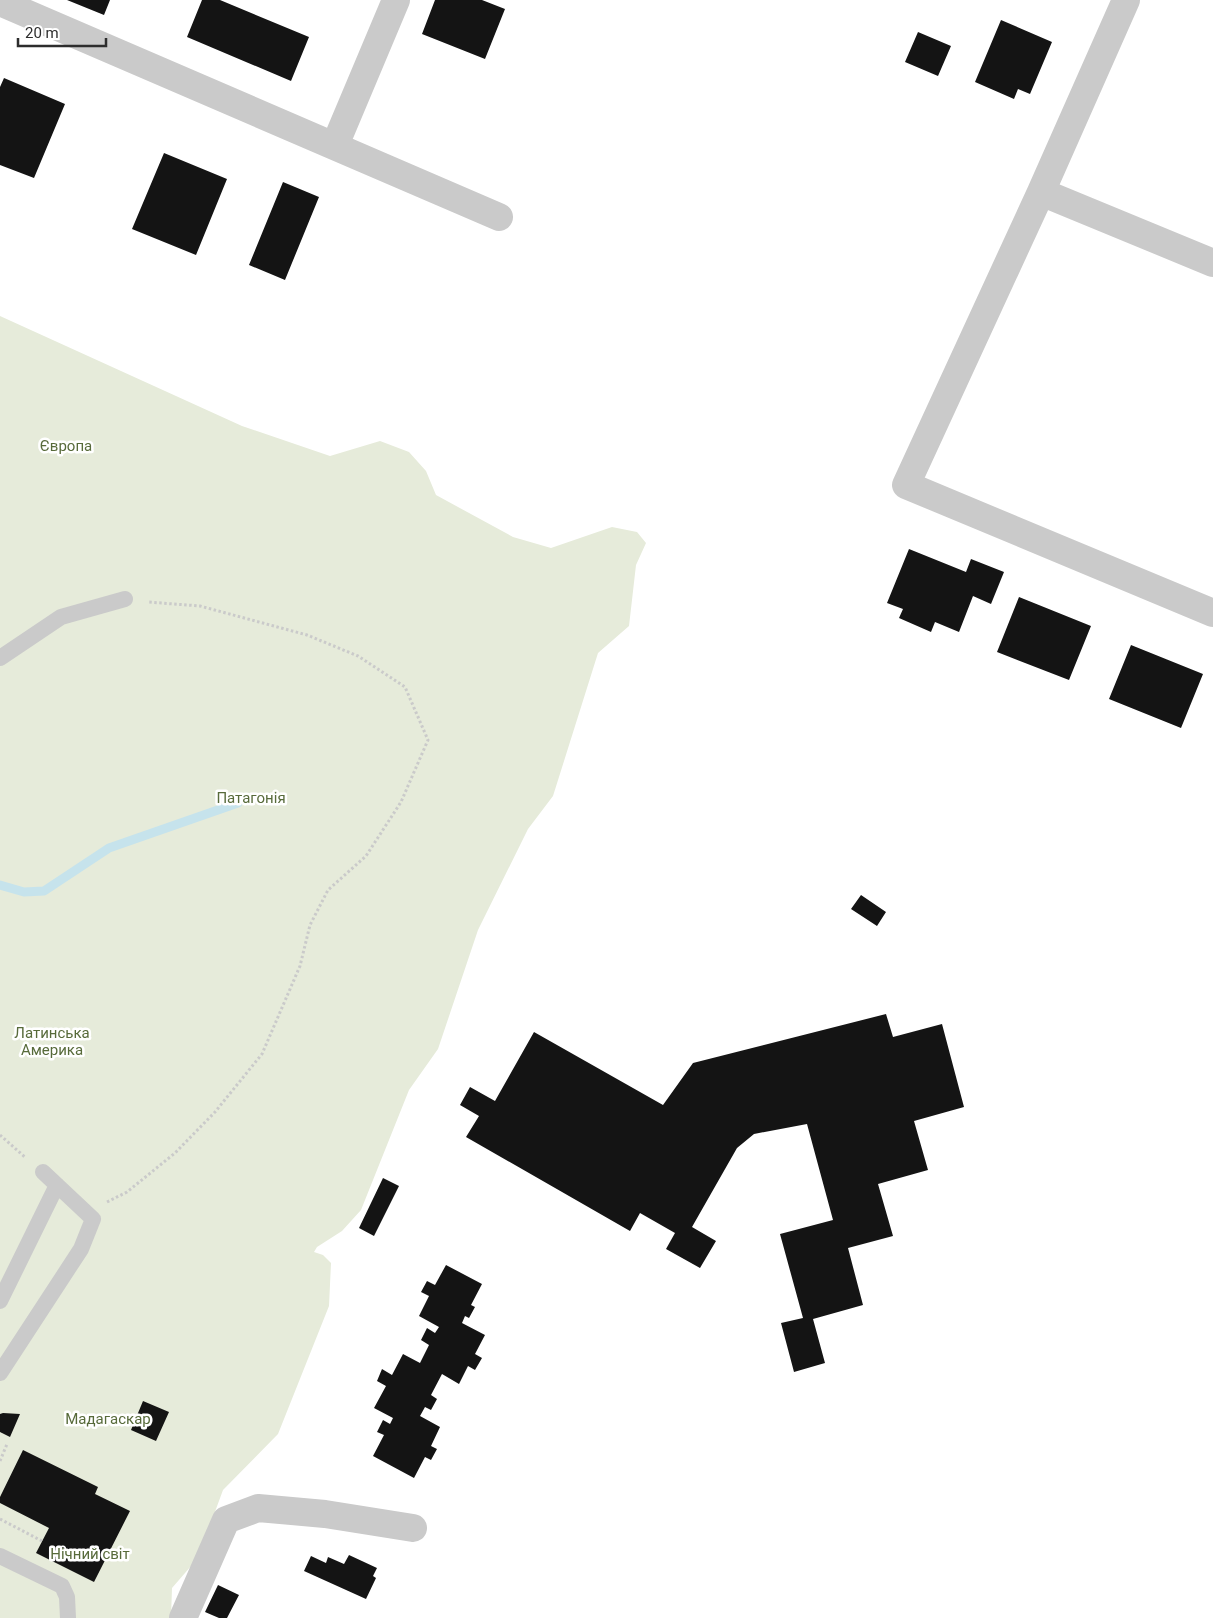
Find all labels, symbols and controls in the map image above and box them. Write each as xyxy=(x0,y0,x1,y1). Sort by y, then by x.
scale bar xyxy=(18,15,105,47)
text: 20 m xyxy=(25,24,59,42)
park label: Європа xyxy=(40,437,92,455)
park label: Патагонія xyxy=(216,789,286,807)
park label: Латинська Америка xyxy=(14,1024,90,1059)
park label: Мадагаскар xyxy=(65,1410,151,1428)
park label: Нічний світ xyxy=(50,1545,130,1563)

